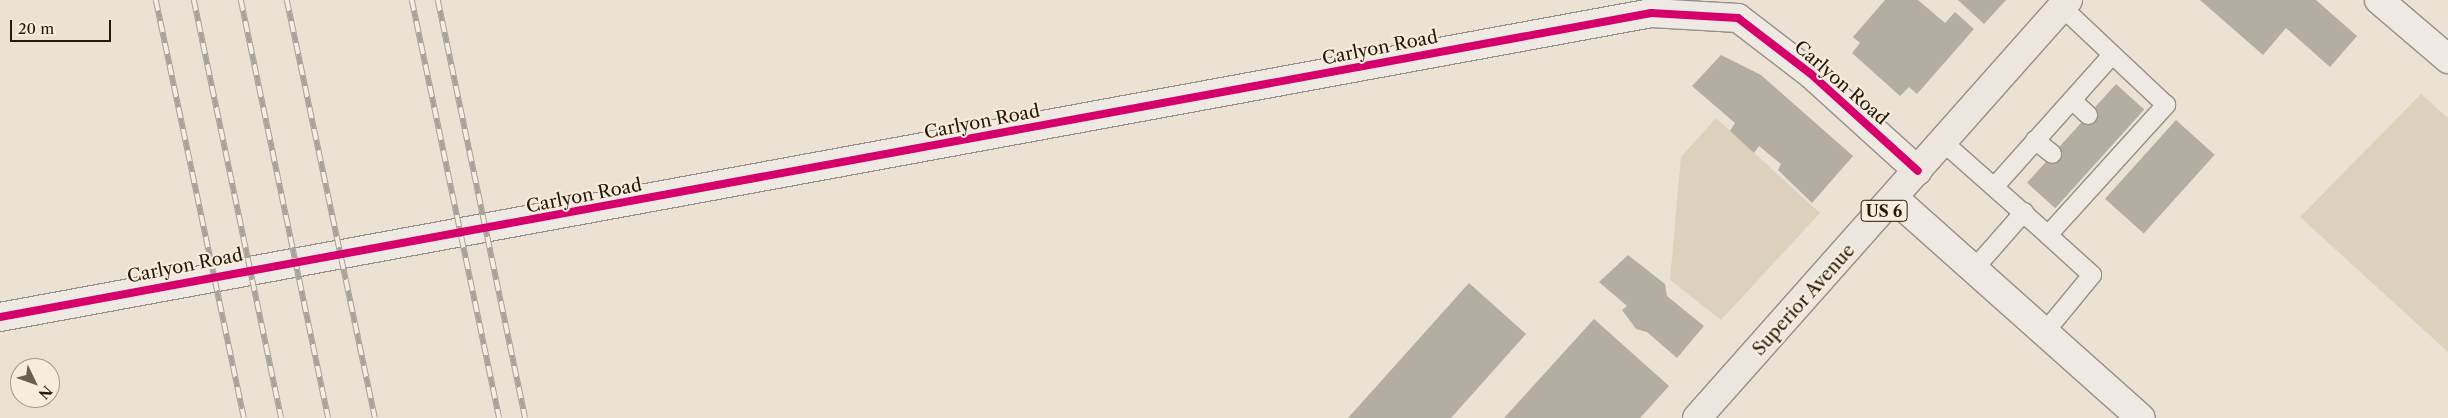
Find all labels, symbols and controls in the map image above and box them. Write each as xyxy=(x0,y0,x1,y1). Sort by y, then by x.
scale bar xyxy=(12,10,114,42)
text: 20 m xyxy=(18,19,54,38)
street label: Carlyon Road xyxy=(1320,26,1440,70)
street label: Carlyon Road xyxy=(1790,36,1892,130)
street label: Carlyon Road xyxy=(922,100,1042,144)
street label: Carlyon Road xyxy=(524,174,644,218)
road number: US 6 xyxy=(1860,198,1908,225)
street label: Superior Avenue xyxy=(1748,239,1860,361)
street label: Carlyon Road xyxy=(125,244,245,288)
north arrow xyxy=(10,358,60,408)
text: N xyxy=(35,382,56,403)

